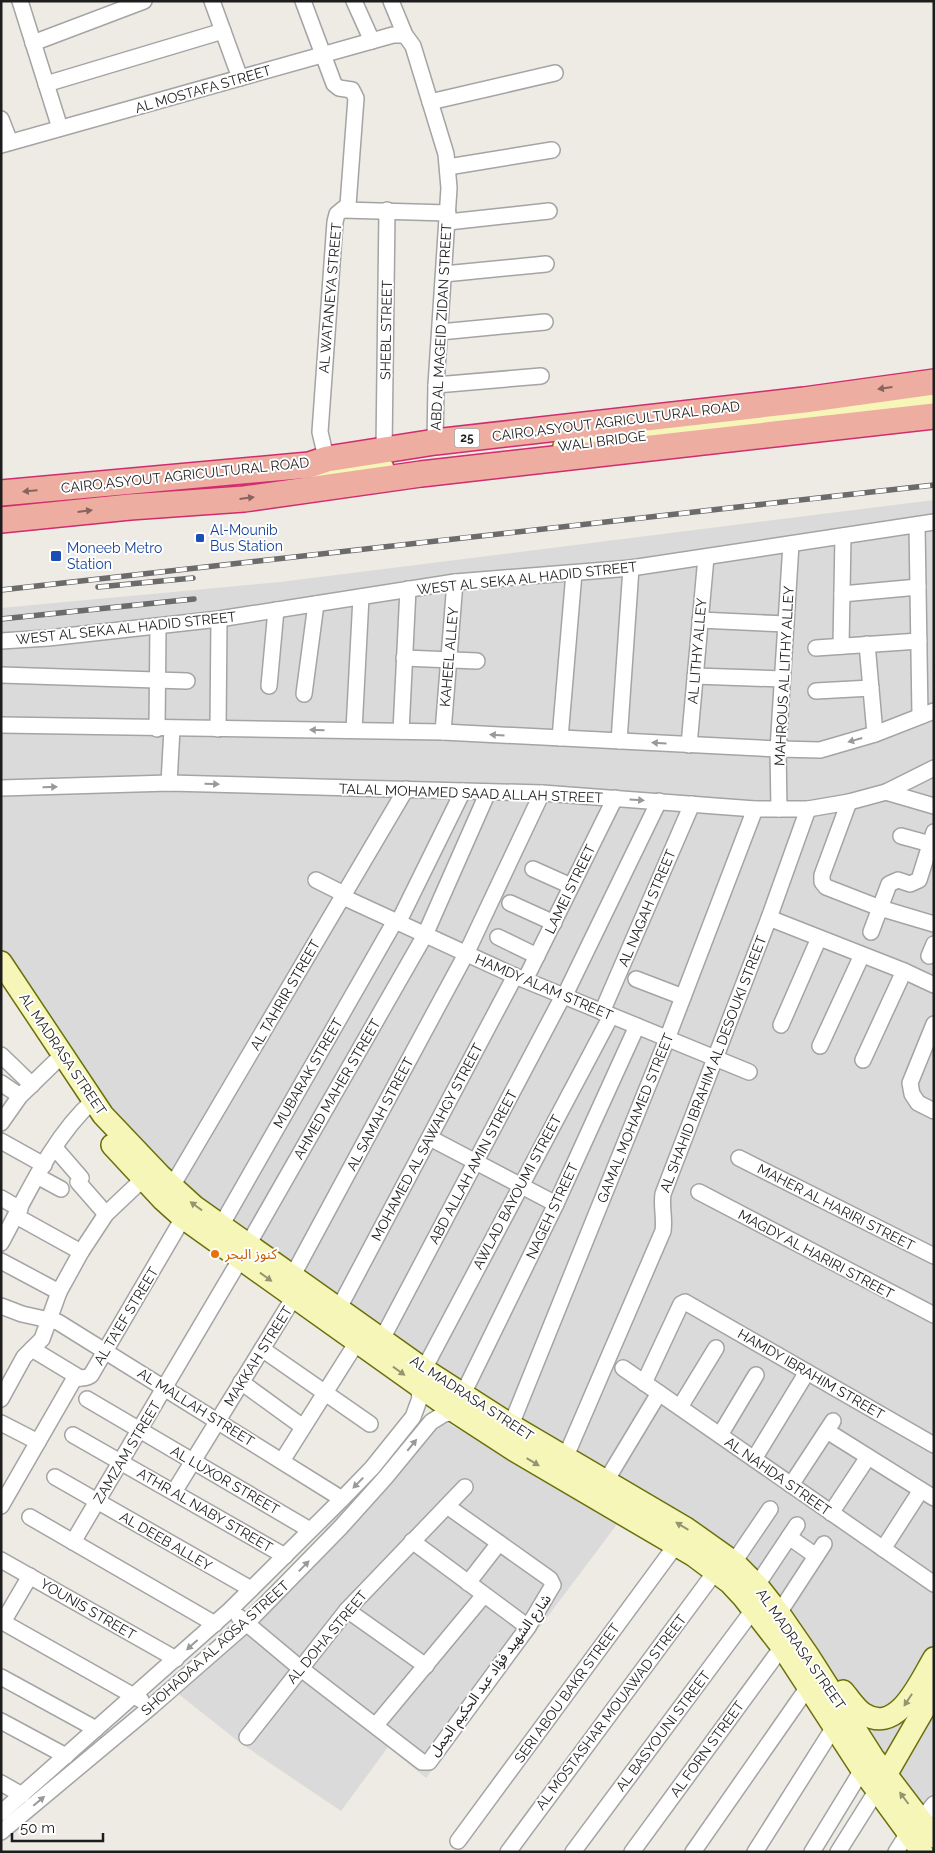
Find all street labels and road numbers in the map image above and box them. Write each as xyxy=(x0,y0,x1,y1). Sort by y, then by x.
street label: AL MOSTAFA STREET xyxy=(133,62,273,116)
street label: AL WATANEYA STREET xyxy=(315,221,345,374)
street label: ABD AL MAGEID ZIDAN STREET xyxy=(428,223,454,431)
street label: SHEBL STREET xyxy=(377,280,395,380)
street label: CAIRO,ASYOUT AGRICULTURAL ROAD xyxy=(491,398,741,444)
road number: 25 xyxy=(454,428,480,448)
street label: WALI BRIDGE xyxy=(557,428,647,454)
street label: CAIRO,ASYOUT AGRICULTURAL ROAD xyxy=(60,454,310,496)
street label: WEST AL SEKA AL HADID STREET xyxy=(416,558,638,598)
street label: MAHROUS AL LITHY ALLEY xyxy=(771,586,797,766)
street label: AL LITHY ALLEY xyxy=(684,597,710,705)
street label: KAHEEL ALLEY xyxy=(437,606,461,708)
street label: WEST AL SEKA AL HADID STREET xyxy=(15,608,237,648)
street label: TALAL MOHAMED SAAD ALLAH STREET xyxy=(339,780,604,806)
street label: LAMEI STREET xyxy=(541,841,599,936)
street label: AL NAGAH STREET xyxy=(615,847,679,969)
street label: AL SHAHID IBRAHIM AL DESOUKI STREET xyxy=(656,933,770,1195)
street label: AL TAHRIR STREET xyxy=(247,937,323,1053)
street label: HAMDY ALAM STREET xyxy=(473,951,616,1023)
street label: AL MADRASA STREET xyxy=(16,990,110,1118)
street label: MUBARAK STREET xyxy=(270,1015,346,1131)
street label: AHMED MAHER STREET xyxy=(290,1016,384,1162)
street label: GAMAL MOHAMED STREET xyxy=(594,1031,677,1205)
street label: MOHAMED AL SAWAHGY STREET xyxy=(368,1040,486,1243)
street label: AL SAMAH STREET xyxy=(343,1054,417,1173)
street label: ABD ALLAH AMIN STREET xyxy=(426,1087,521,1247)
street label: AWLAD BAYOUMI STREET xyxy=(469,1112,565,1272)
street label: NAGEH STREET xyxy=(523,1160,581,1262)
street label: MAHER AL HARIRI STREET xyxy=(755,1160,918,1254)
street label: MAGDY AL HARIRI STREET xyxy=(736,1206,897,1302)
street label: AL TA'EF STREET xyxy=(91,1264,162,1368)
street label: MAKKAH STREET xyxy=(221,1303,295,1409)
street label: HAMDY IBRAHIM STREET xyxy=(735,1325,887,1423)
street label: AL MADRASA STREET xyxy=(407,1352,537,1444)
street label: AL MALLAH STREET xyxy=(135,1365,257,1450)
street label: ZAMZAM STREET xyxy=(90,1398,164,1506)
street label: AL NAHDA STREET xyxy=(722,1433,834,1519)
street label: AL LUXOR STREET xyxy=(168,1442,282,1518)
street label: ATHR AL NABY STREET xyxy=(135,1465,276,1556)
street label: AL DEEB ALLEY xyxy=(117,1508,215,1574)
street label: YOUNIS STREET xyxy=(37,1575,139,1643)
street label: SHOHADAA AL AQSA STREET xyxy=(138,1577,292,1719)
street label: AL MADRASA STREET xyxy=(753,1586,849,1713)
street label: AL DOHA STREET xyxy=(284,1587,371,1687)
street label: شارع الشهيد فؤاد عبد الحكيم الجمل xyxy=(426,1591,557,1761)
street label: AL MOSTASHAR MOUAWAD STREET xyxy=(532,1611,690,1813)
street label: SERI ABOU BAKR STREET xyxy=(511,1620,623,1766)
street label: AL BASYOUNI STREET xyxy=(612,1667,714,1794)
street label: AL FORN STREET xyxy=(667,1698,747,1800)

